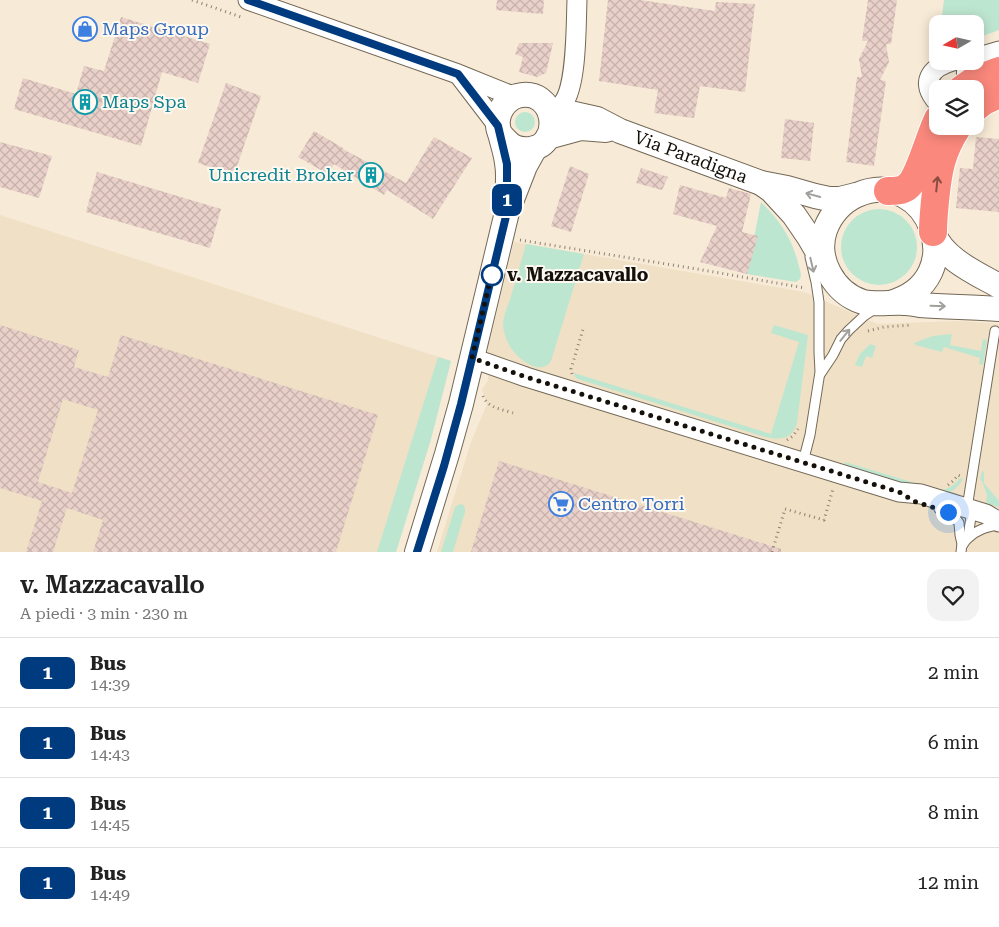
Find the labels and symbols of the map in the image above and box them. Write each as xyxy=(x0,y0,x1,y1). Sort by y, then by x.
north arrow xyxy=(929,15,984,70)
shop icon: Maps Group xyxy=(72,16,98,42)
place label: Maps Group xyxy=(102,18,209,39)
building icon: Maps Spa xyxy=(72,89,98,115)
place label: Maps Spa xyxy=(102,91,186,112)
street label: Via Paradigna xyxy=(631,126,751,187)
building icon: Unicredit Broker xyxy=(358,162,384,188)
place label: Unicredit Broker xyxy=(208,164,354,185)
one-way arrow xyxy=(932,176,942,192)
line badge: 1 xyxy=(491,184,523,216)
one-way arrow xyxy=(805,190,821,199)
one-way arrow xyxy=(808,256,817,272)
marker: v. Mazzacavallo xyxy=(481,264,503,286)
place label: v. Mazzacavallo xyxy=(507,264,649,285)
one-way arrow xyxy=(930,301,946,310)
one-way arrow xyxy=(840,328,851,341)
supermarket icon: Centro Torri xyxy=(548,491,574,517)
place label: Centro Torri xyxy=(578,493,685,514)
your location xyxy=(936,500,961,525)

